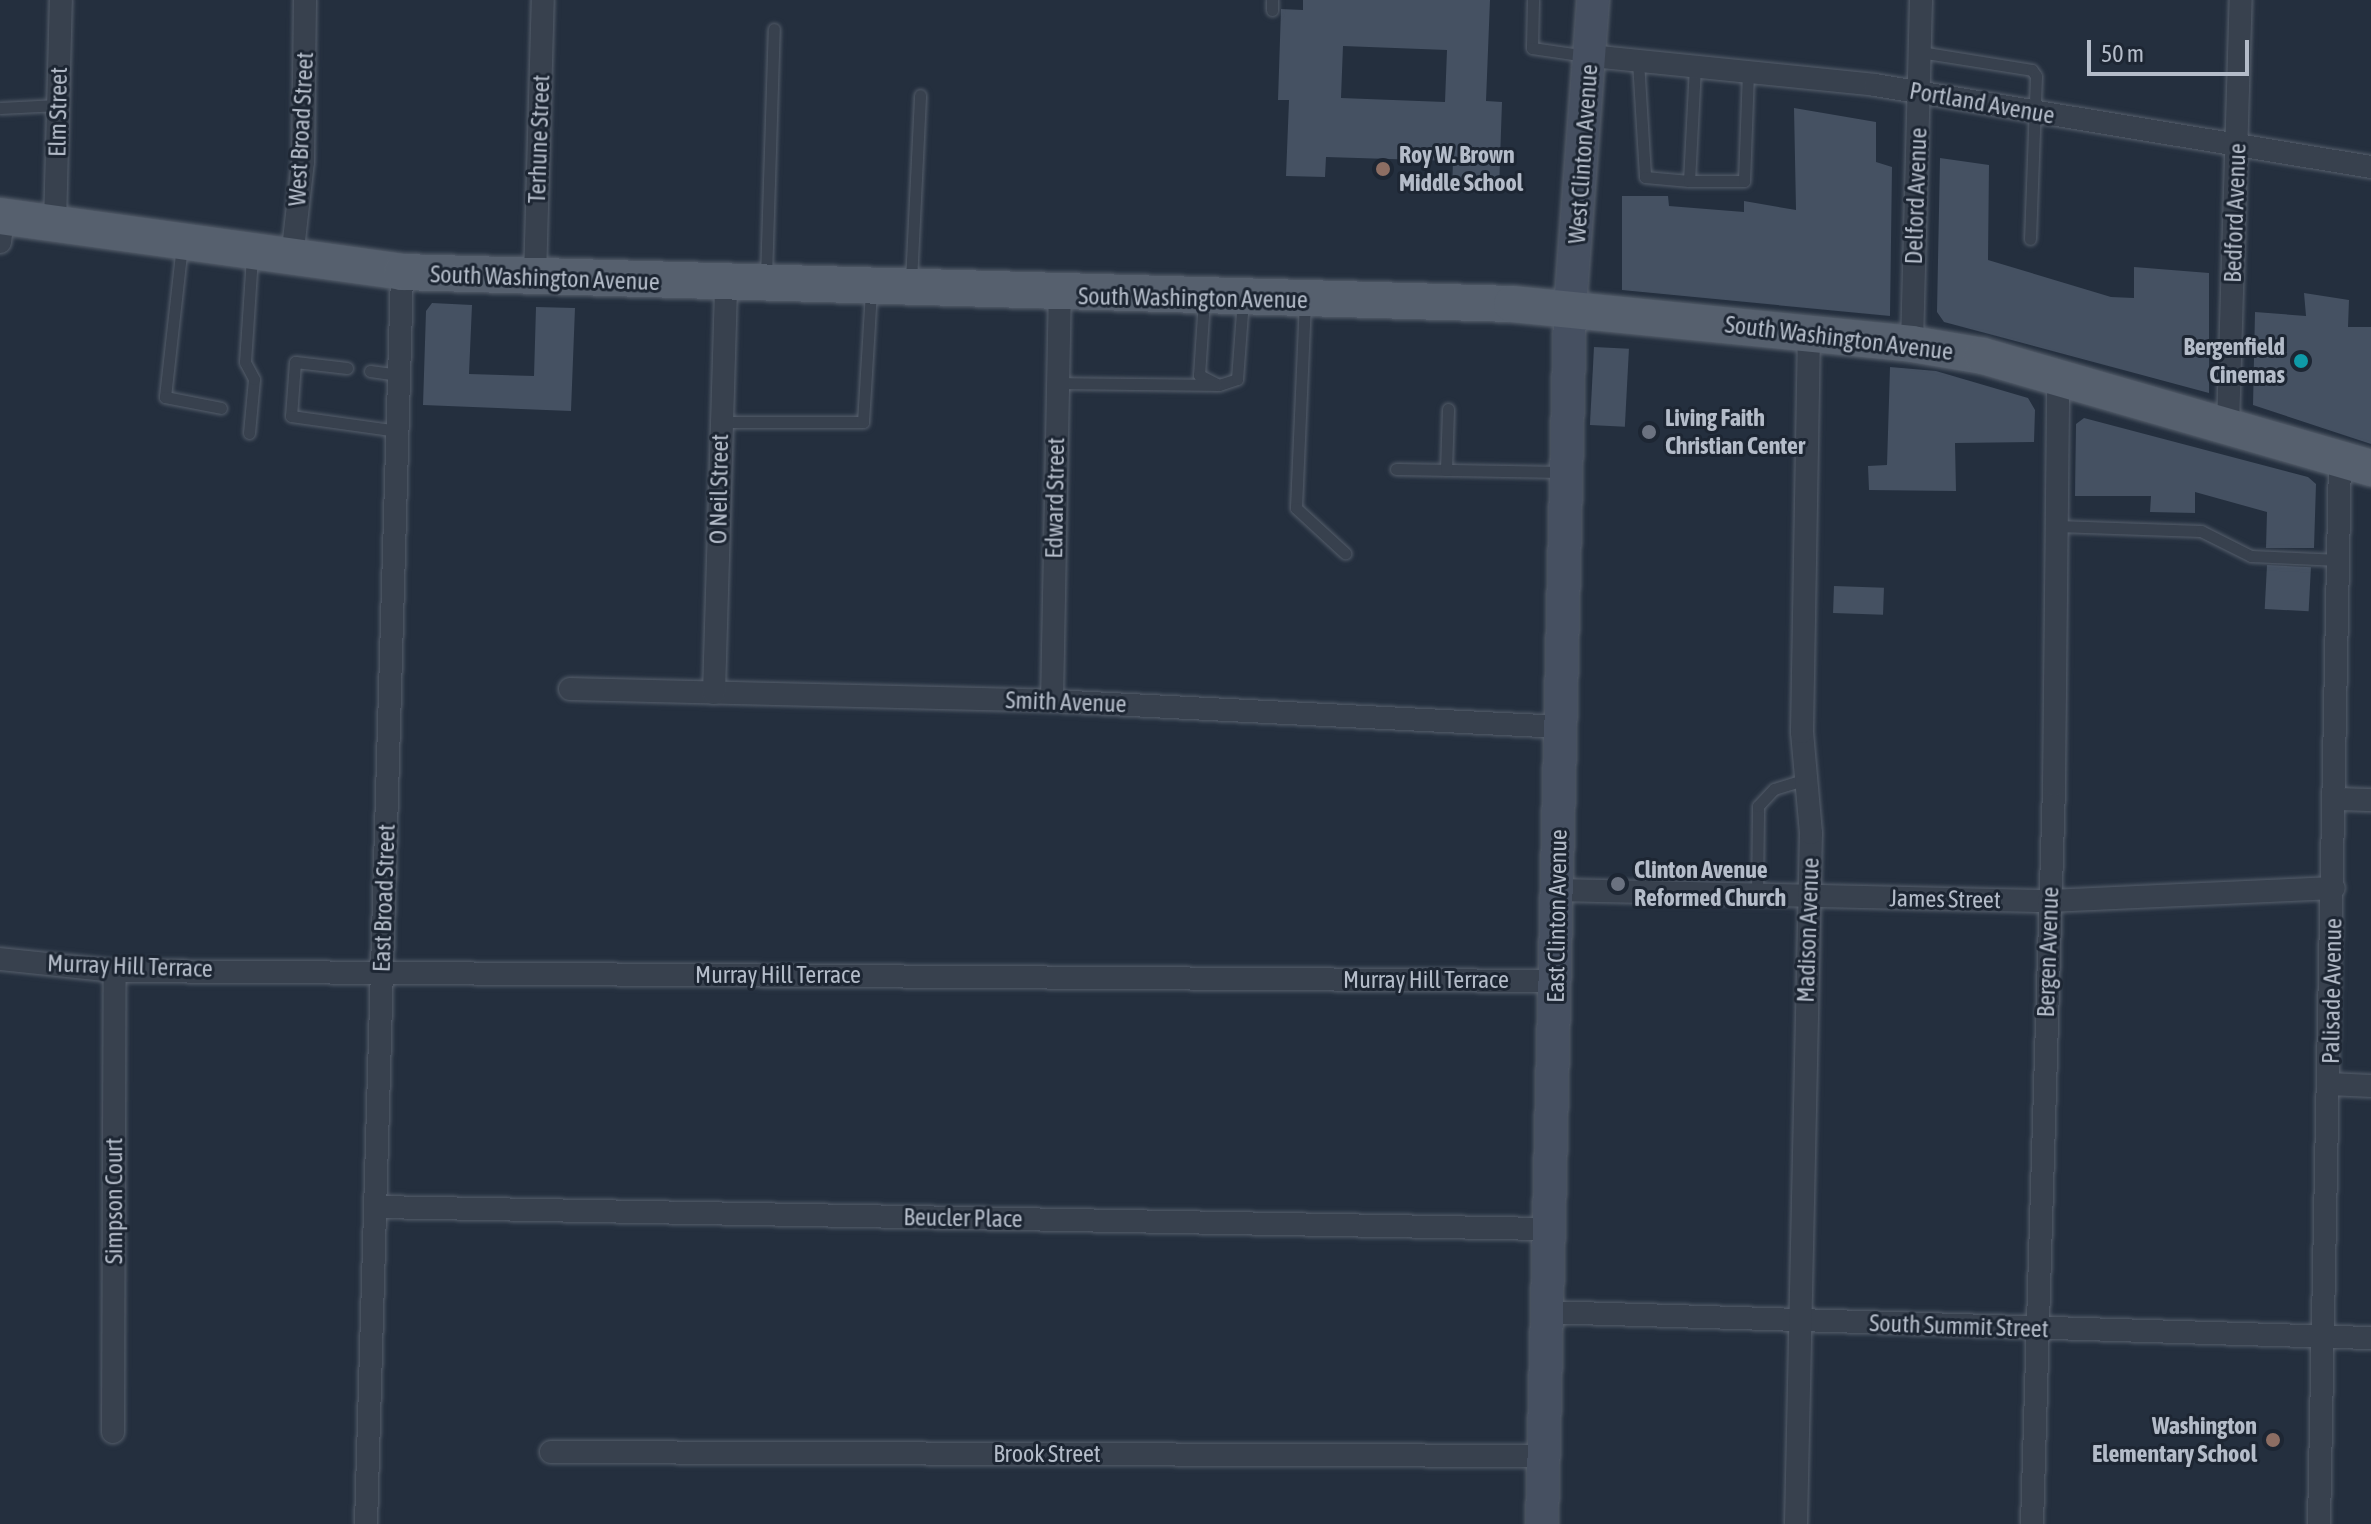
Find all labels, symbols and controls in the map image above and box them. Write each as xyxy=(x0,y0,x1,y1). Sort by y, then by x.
scale bar xyxy=(2091,24,2253,74)
text: 50 m xyxy=(2101,40,2144,67)
street label: West Broad Street xyxy=(283,51,319,207)
street label: West Clinton Avenue xyxy=(1562,63,1604,245)
street label: Elm Street xyxy=(43,67,73,157)
street label: Terhune Street xyxy=(522,74,556,204)
street label: Portland Avenue xyxy=(1907,76,2057,130)
street label: Delford Avenue xyxy=(1899,127,1933,265)
place label: Roy W. Brown Middle School xyxy=(1399,141,1523,197)
street label: Bedford Avenue xyxy=(2218,143,2252,283)
marker: Roy W. Brown Middle School xyxy=(1374,160,1392,178)
street label: South Washington Avenue xyxy=(430,260,660,296)
street label: South Washington Avenue xyxy=(1078,282,1308,314)
street label: South Washington Avenue xyxy=(1723,310,1955,366)
place label: Bergenfield Cinemas xyxy=(2183,333,2285,389)
marker: Bergenfield Cinemas xyxy=(2292,352,2310,370)
place label: Living Faith Christian Center xyxy=(1665,404,1805,460)
marker: Living Faith Christian Center xyxy=(1640,423,1658,441)
street label: O Neil Street xyxy=(704,434,734,544)
street label: Edward Street xyxy=(1040,437,1070,559)
street label: Smith Avenue xyxy=(1005,685,1127,719)
street label: East Broad Street xyxy=(367,823,401,973)
street label: East Clinton Avenue xyxy=(1541,829,1573,1003)
place label: Clinton Avenue Reformed Church xyxy=(1634,856,1786,912)
street label: Madison Avenue xyxy=(1791,857,1825,1003)
marker: Clinton Avenue Reformed Church xyxy=(1609,875,1627,893)
street label: James Street xyxy=(1889,884,2001,914)
street label: Bergen Avenue xyxy=(2031,886,2065,1018)
street label: Palisade Avenue xyxy=(2316,918,2348,1064)
street label: Murray Hill Terrace xyxy=(47,949,213,983)
street label: Murray Hill Terrace xyxy=(695,961,861,989)
street label: Murray Hill Terrace xyxy=(1343,966,1509,994)
street label: Simpson Court xyxy=(100,1138,128,1264)
street label: Beucler Place xyxy=(903,1203,1023,1233)
street label: South Summit Street xyxy=(1869,1308,2049,1344)
place label: Washington Elementary School xyxy=(2092,1412,2257,1468)
marker: Washington Elementary School xyxy=(2264,1431,2282,1449)
street label: Brook Street xyxy=(993,1440,1101,1468)

